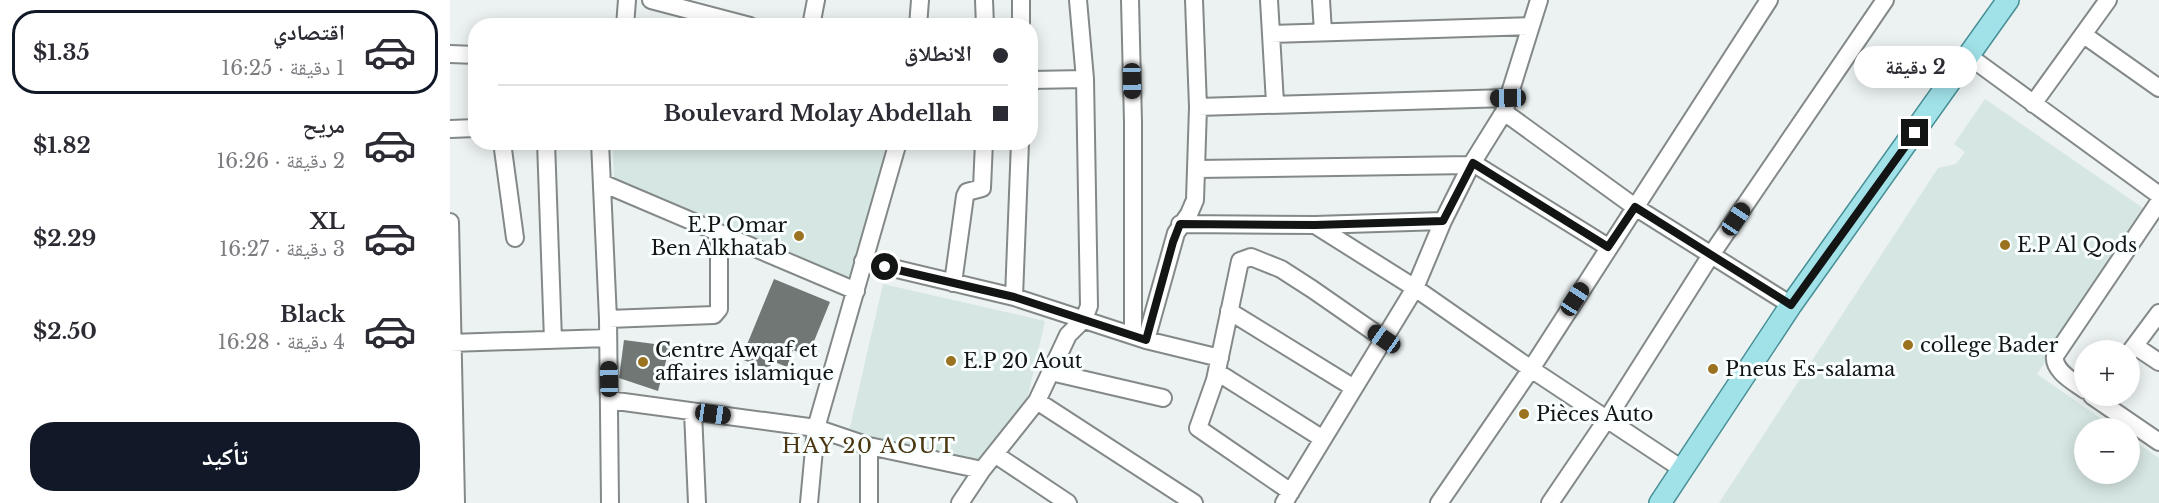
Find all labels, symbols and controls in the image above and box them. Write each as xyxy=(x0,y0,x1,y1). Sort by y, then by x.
text: اقتصادي xyxy=(273,19,345,46)
icon: car xyxy=(363,25,417,79)
text: $1.35 xyxy=(33,39,90,66)
text: الانطلاق xyxy=(904,40,972,67)
callout: 2 دقيقة xyxy=(1854,46,1976,88)
text: 2 دقيقة xyxy=(1885,55,1946,79)
text: 1 دقيقة · 16:25 xyxy=(221,56,345,80)
car xyxy=(1123,63,1141,99)
car xyxy=(1490,89,1526,107)
text: Boulevard Molay Abdellah xyxy=(664,100,972,127)
text: مريح xyxy=(302,112,345,139)
icon: car xyxy=(363,118,417,172)
route end xyxy=(1901,119,1928,146)
text: $1.82 xyxy=(33,132,91,159)
text: 2 دقيقة · 16:26 xyxy=(216,149,345,173)
car xyxy=(1718,199,1754,239)
text: XL xyxy=(310,208,345,235)
icon: car xyxy=(363,211,417,265)
place label: E.P Omar Ben Alkhatab xyxy=(651,213,787,260)
text: $2.29 xyxy=(33,225,96,252)
marker: E.P Omar Ben Alkhatab xyxy=(792,229,806,243)
place label: E.P Al Qods xyxy=(2017,233,2137,257)
text: 3 دقيقة · 16:27 xyxy=(219,237,345,261)
marker: E.P Al Qods xyxy=(1998,238,2012,252)
route start xyxy=(871,253,898,280)
car xyxy=(1558,279,1592,319)
text: Black xyxy=(280,301,345,328)
icon: car xyxy=(363,304,417,358)
text: $2.50 xyxy=(33,318,97,345)
car xyxy=(1364,321,1404,357)
text: 4 دقيقة · 16:28 xyxy=(218,330,345,354)
place label: college Bader xyxy=(1920,333,2059,357)
place label: Centre Awqaf et affaires islamique xyxy=(655,338,834,385)
marker: college Bader xyxy=(1901,338,1915,352)
map controls xyxy=(2074,340,2140,484)
button: + xyxy=(2074,340,2140,406)
place label: E.P 20 Aout xyxy=(963,349,1083,373)
marker: E.P 20 Aout xyxy=(944,354,958,368)
marker: Centre Awqaf et affaires islamique xyxy=(636,355,650,369)
place label: Pneus Es-salama xyxy=(1725,357,1896,381)
car xyxy=(600,361,618,397)
marker: Pneus Es-salama xyxy=(1706,362,1720,376)
place label: Pièces Auto xyxy=(1536,402,1653,426)
car xyxy=(694,403,732,425)
marker: Pièces Auto xyxy=(1517,407,1531,421)
button: − xyxy=(2074,418,2140,484)
button: تأكيد xyxy=(30,422,420,491)
district label: HAY 20 AOUT xyxy=(782,433,956,459)

